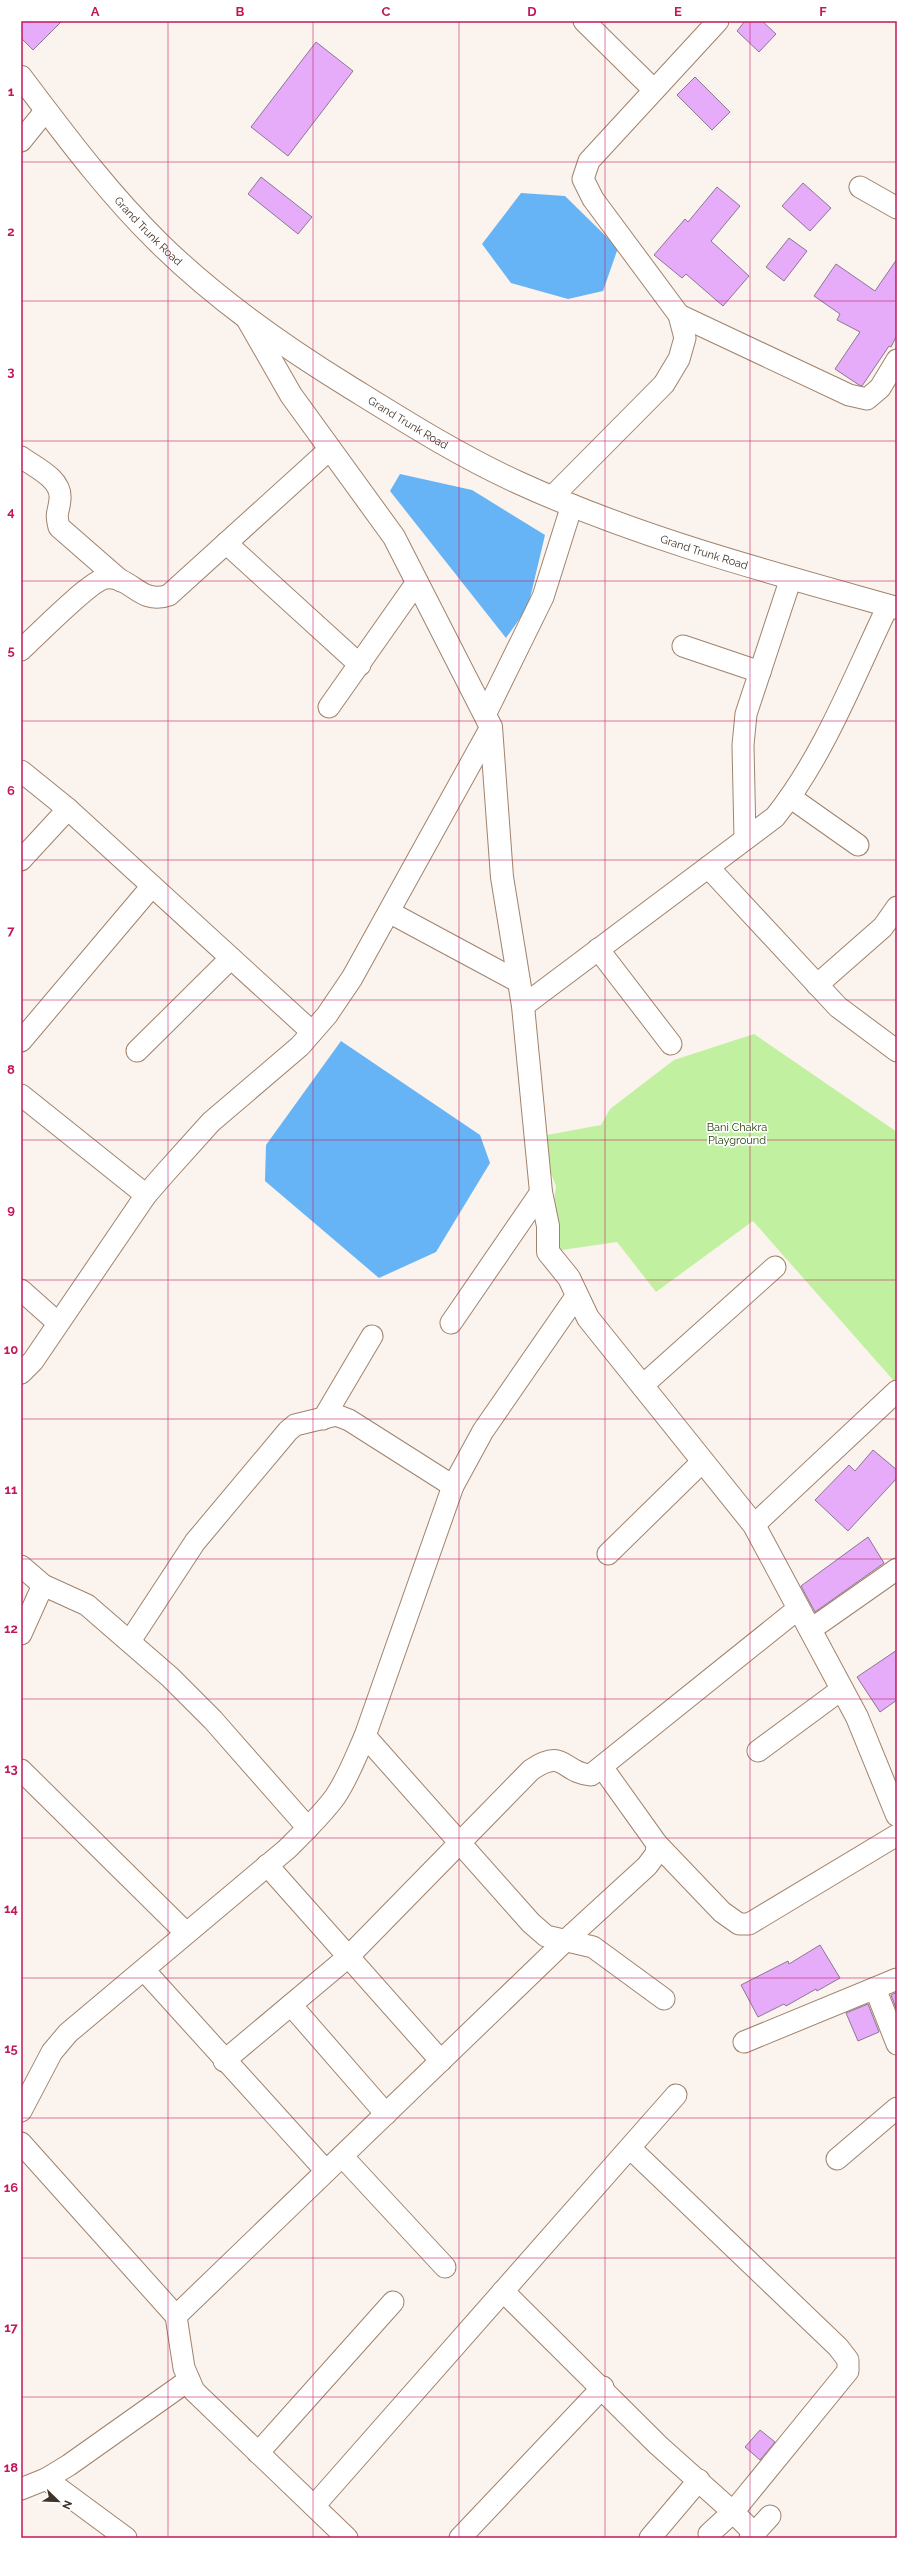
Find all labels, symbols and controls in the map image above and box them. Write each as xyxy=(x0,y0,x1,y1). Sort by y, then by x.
text: A xyxy=(91,4,100,19)
text: B xyxy=(236,4,245,19)
text: C xyxy=(382,4,391,19)
text: D xyxy=(527,4,537,19)
text: E xyxy=(674,4,682,19)
text: F xyxy=(819,4,827,19)
text: 1 xyxy=(8,84,15,99)
street label: Grand Trunk Road xyxy=(112,194,185,269)
text: 2 xyxy=(7,224,15,239)
text: 3 xyxy=(7,364,15,379)
street label: Grand Trunk Road xyxy=(365,394,450,452)
text: 4 xyxy=(7,504,15,519)
street label: Grand Trunk Road xyxy=(658,533,750,572)
text: 5 xyxy=(7,643,15,658)
text: 6 xyxy=(7,783,15,798)
text: 7 xyxy=(7,923,15,938)
text: 8 xyxy=(7,1062,15,1077)
park label: Bani Chakra Playground xyxy=(707,1121,767,1147)
text: 9 xyxy=(7,1202,15,1217)
text: 10 xyxy=(4,1342,18,1357)
text: 11 xyxy=(5,1482,18,1497)
text: 12 xyxy=(4,1621,18,1636)
text: 13 xyxy=(4,1761,18,1776)
text: 14 xyxy=(4,1901,18,1916)
text: 15 xyxy=(4,2041,18,2056)
text: 16 xyxy=(4,2180,18,2195)
text: 17 xyxy=(4,2320,19,2335)
text: 18 xyxy=(4,2460,18,2475)
north arrow xyxy=(38,2481,78,2521)
text: N xyxy=(59,2498,74,2511)

